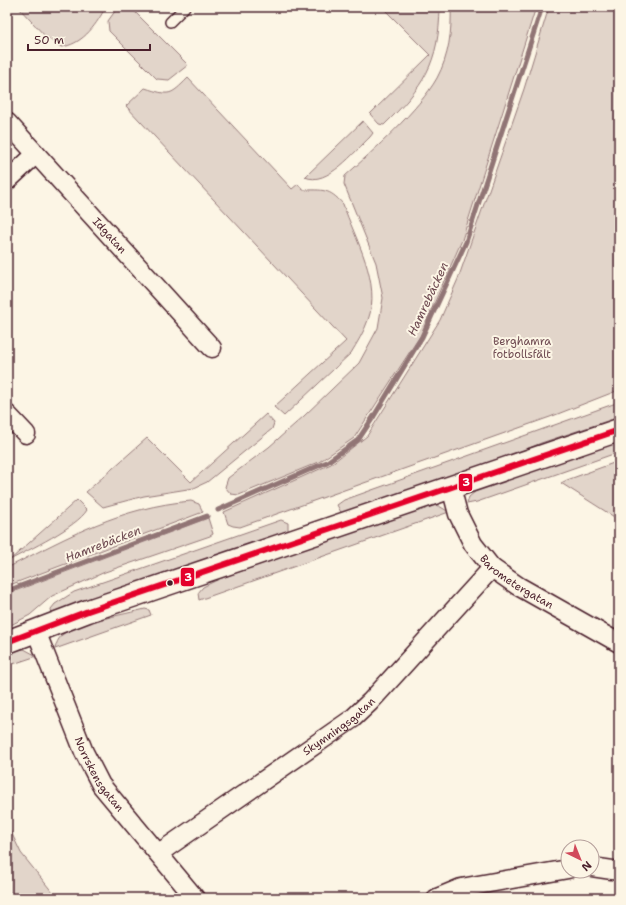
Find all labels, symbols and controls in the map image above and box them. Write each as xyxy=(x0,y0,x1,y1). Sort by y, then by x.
scale bar xyxy=(28,26,150,52)
text: 50 m xyxy=(34,32,64,48)
street label: Idgatan xyxy=(89,214,130,257)
water label: Hamrebäcken xyxy=(404,260,452,338)
park label: Berghamra fotbollsfält xyxy=(493,334,551,362)
line badge: 3 xyxy=(458,473,473,492)
text: 3 xyxy=(462,475,470,490)
water label: Hamrebäcken xyxy=(63,522,143,566)
street label: Barometergatan xyxy=(476,552,556,613)
line badge: 3 xyxy=(180,567,195,587)
text: 3 xyxy=(184,570,192,585)
unlabelled marker xyxy=(165,578,175,588)
street label: Skymningsgatan xyxy=(300,694,379,759)
street label: Norrskensgatan xyxy=(71,735,127,815)
north arrow xyxy=(560,839,600,879)
text: N xyxy=(578,857,595,875)

